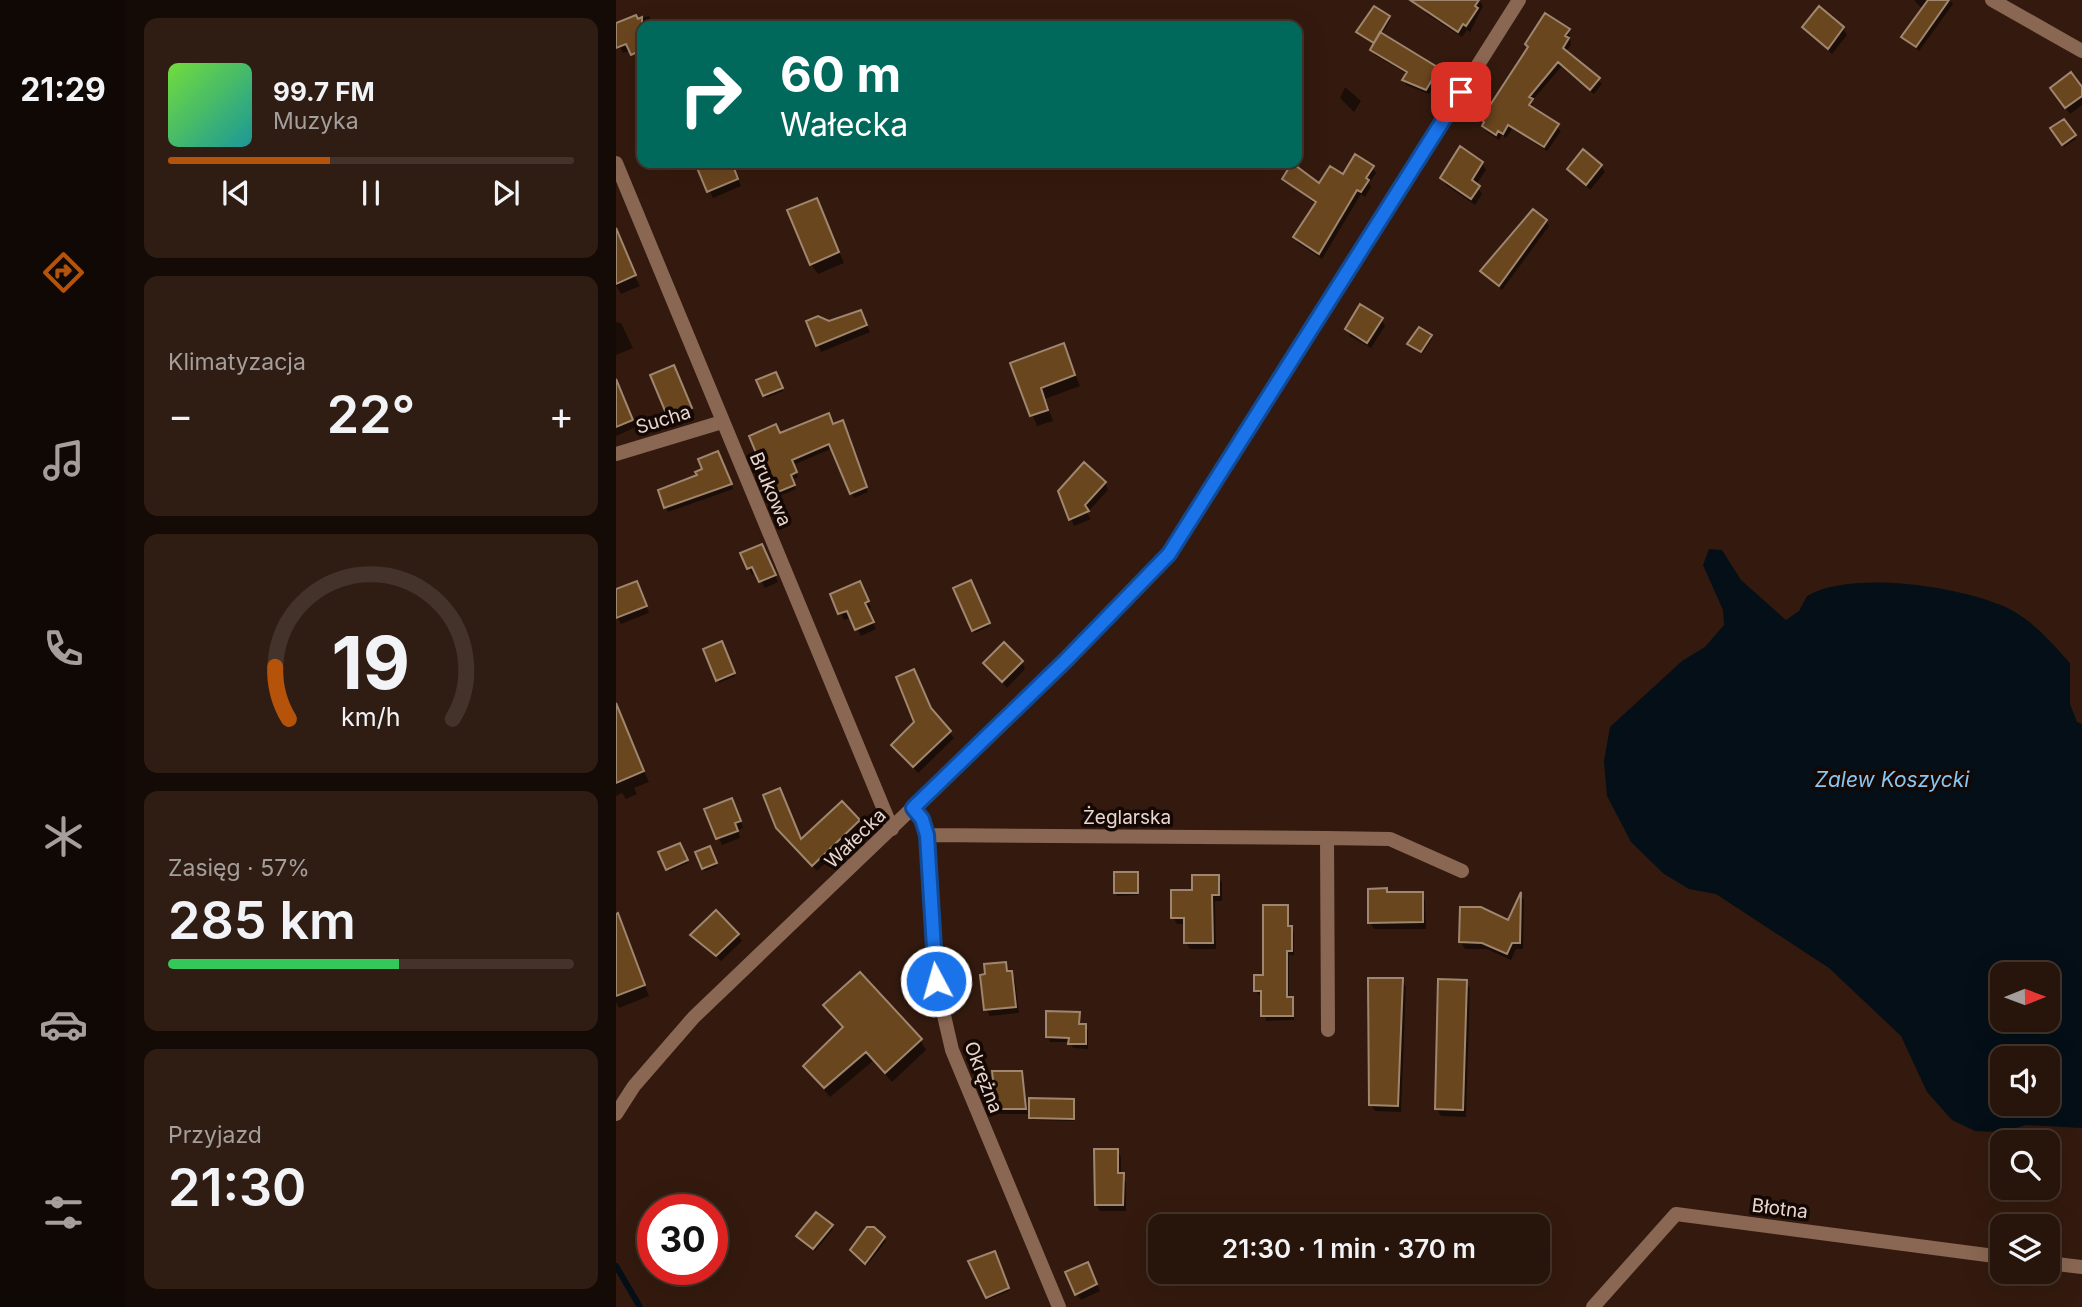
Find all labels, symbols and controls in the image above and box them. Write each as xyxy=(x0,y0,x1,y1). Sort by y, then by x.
text: 60 m xyxy=(780,45,901,104)
icon: right xyxy=(665,49,756,140)
pin xyxy=(1431,62,1491,122)
text: 21:29 xyxy=(20,70,106,109)
icon: arrive xyxy=(1442,73,1480,111)
text: 99.7 FM xyxy=(273,76,375,107)
text: Wałecka xyxy=(780,105,908,144)
text: Muzyka xyxy=(273,107,359,135)
icon: previous xyxy=(217,174,255,212)
icon: pause xyxy=(352,174,390,212)
icon: next xyxy=(487,174,525,212)
icon: directions xyxy=(39,248,88,297)
text: Klimatyzacja xyxy=(168,348,306,376)
text: 22° xyxy=(327,383,415,446)
text: − xyxy=(168,392,193,438)
text: + xyxy=(549,392,574,438)
street label: Sucha xyxy=(633,400,693,439)
icon: music xyxy=(39,436,88,485)
street label: Brukowa xyxy=(745,449,796,530)
text: 19 xyxy=(332,619,410,708)
icon: phone xyxy=(39,624,88,673)
text: km/h xyxy=(341,702,401,732)
water label: Zalew Koszycki xyxy=(1815,767,1970,792)
street label: Wałecka xyxy=(820,804,891,873)
street label: Żeglarska xyxy=(1083,806,1171,829)
icon: climate xyxy=(39,812,88,861)
text: Zasięg · 57% xyxy=(168,854,310,882)
text: 285 km xyxy=(168,889,356,952)
position arrow xyxy=(899,944,973,1018)
north arrow xyxy=(1990,962,2060,1032)
map controls xyxy=(1990,962,2060,1284)
icon: car xyxy=(39,1000,88,1049)
street label: Okrężna xyxy=(959,1038,1008,1116)
button: sound xyxy=(1990,1046,2060,1116)
text: Przyjazd xyxy=(168,1121,262,1149)
button: search xyxy=(1990,1130,2060,1200)
text: 21:30 xyxy=(168,1156,306,1219)
icon: filters xyxy=(39,1188,88,1237)
speed limit sign: 30 xyxy=(637,1194,728,1285)
street label: Błotna xyxy=(1750,1194,1809,1223)
button: layers xyxy=(1990,1214,2060,1284)
text: 21:30 · 1 min · 370 m xyxy=(1222,1233,1476,1264)

